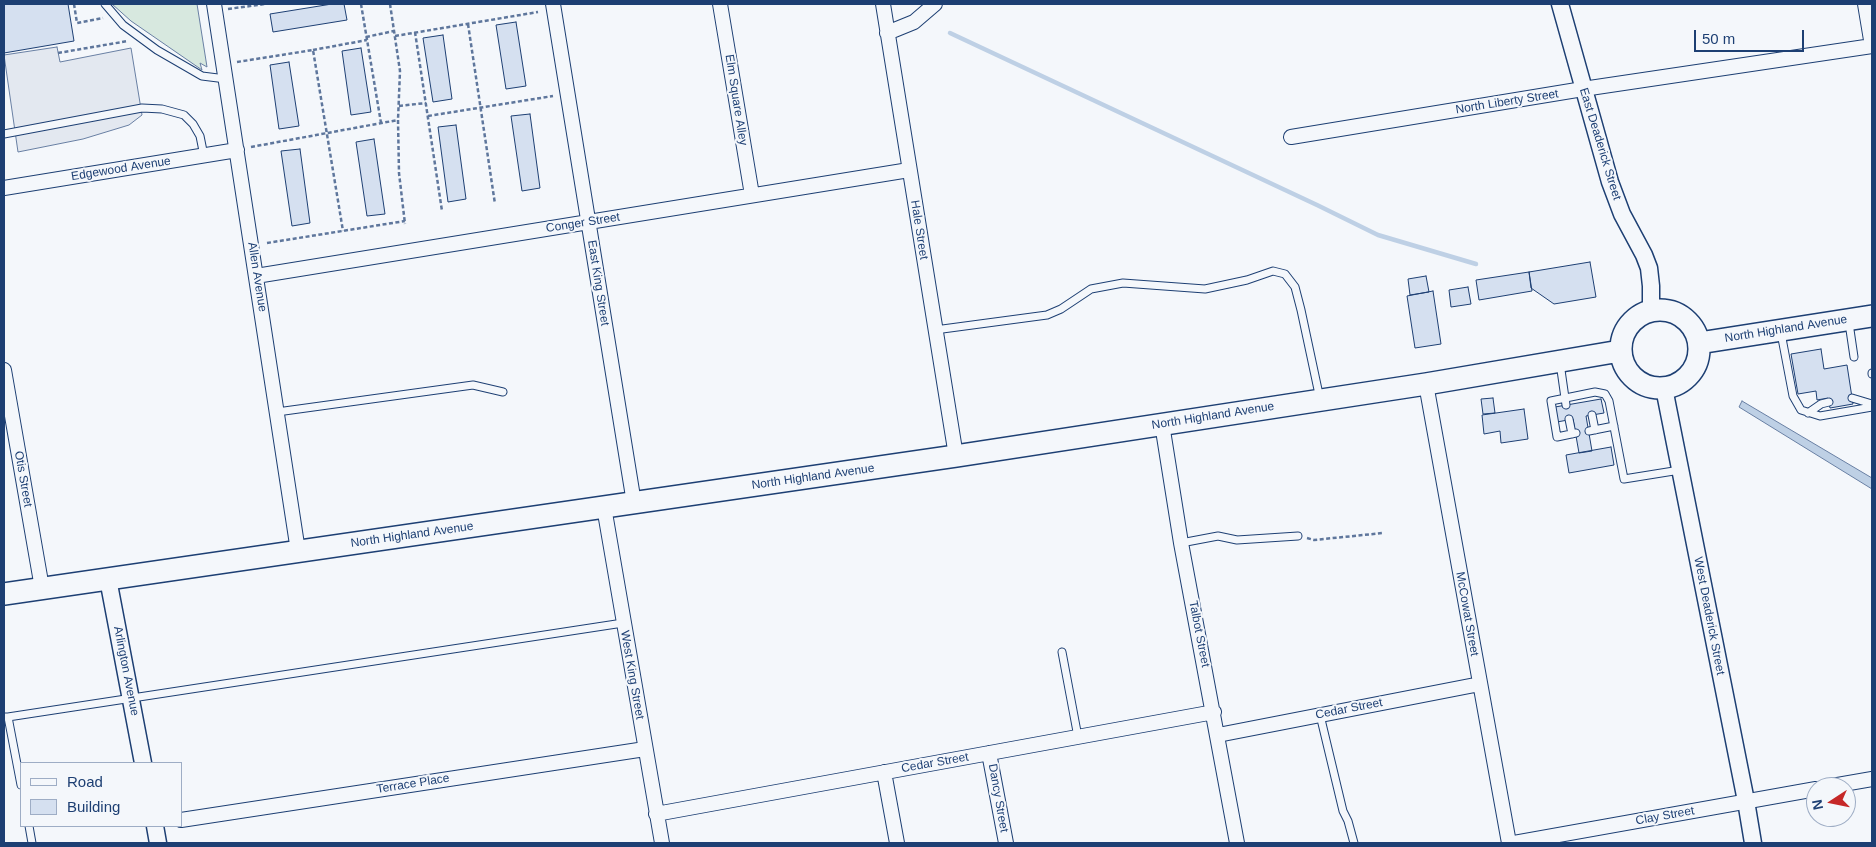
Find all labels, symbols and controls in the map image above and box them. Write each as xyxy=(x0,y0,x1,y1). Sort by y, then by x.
scale bar xyxy=(1696,20,1806,52)
text: 50 m xyxy=(1702,30,1735,47)
street label: Elm Square Alley xyxy=(722,53,750,147)
street label: East Deaderick Street xyxy=(1576,86,1624,202)
street label: North Liberty Street xyxy=(1454,87,1560,117)
street label: Edgewood Avenue xyxy=(70,154,172,184)
street label: Hale Street xyxy=(907,199,931,261)
street label: Conger Street xyxy=(545,210,621,236)
street label: East King Street xyxy=(584,239,612,327)
street label: Allen Avenue xyxy=(244,241,270,313)
street label: North Highland Avenue xyxy=(1724,312,1848,346)
street label: North Highland Avenue xyxy=(1151,399,1275,433)
street label: Otis Street xyxy=(11,450,35,508)
street label: North Highland Avenue xyxy=(751,461,875,493)
street label: North Highland Avenue xyxy=(350,519,474,551)
street label: West Deaderick Street xyxy=(1691,556,1727,676)
street label: McCowat Street xyxy=(1452,571,1482,657)
street label: Talbot Street xyxy=(1186,600,1212,668)
street label: Arlington Avenue xyxy=(110,625,142,717)
street label: West King Street xyxy=(617,630,647,720)
street label: Cedar Street xyxy=(1314,695,1384,723)
street label: Cedar Street xyxy=(900,750,970,776)
legend xyxy=(20,762,182,827)
street label: Dancy Street xyxy=(985,763,1011,833)
street label: Terrace Place xyxy=(376,771,450,797)
text: Road xyxy=(67,773,103,790)
north arrow xyxy=(1806,777,1856,827)
text: Building xyxy=(67,798,120,815)
text: N xyxy=(1808,798,1826,811)
street label: Clay Street xyxy=(1635,804,1695,828)

